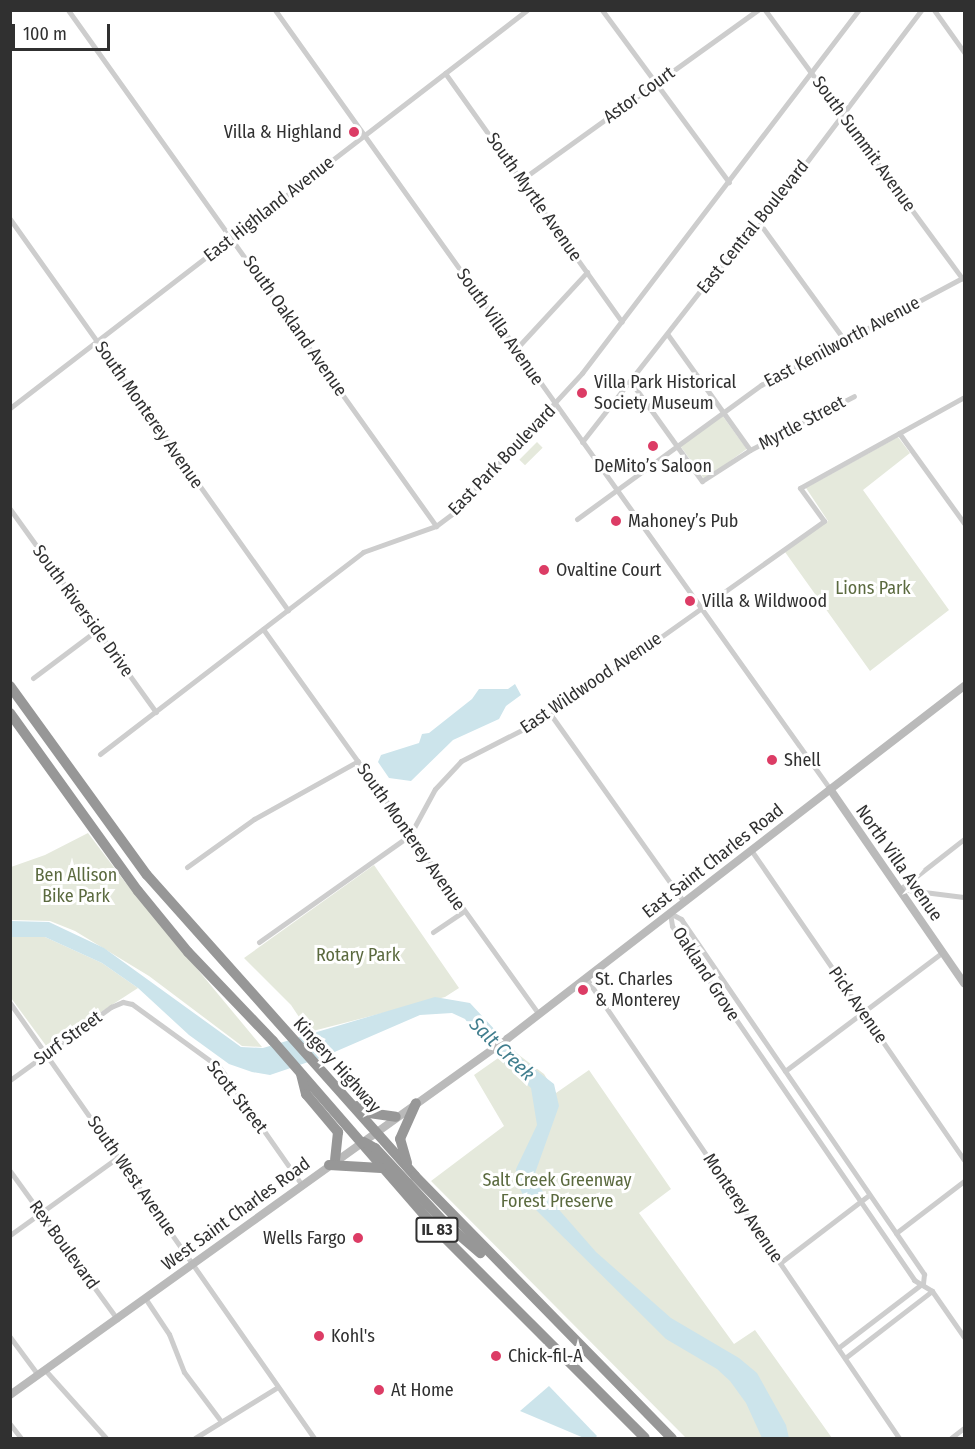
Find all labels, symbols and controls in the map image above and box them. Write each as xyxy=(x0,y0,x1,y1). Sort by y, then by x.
scale bar xyxy=(15,12,112,50)
text: 100 m xyxy=(23,23,67,45)
street label: Astor Court xyxy=(599,62,679,128)
street label: South Summit Avenue xyxy=(808,72,920,216)
place label: Villa & Highland xyxy=(224,121,342,143)
marker: Villa & Highland xyxy=(347,125,361,139)
street label: South Myrtle Avenue xyxy=(482,129,586,265)
street label: East Highland Avenue xyxy=(200,152,338,266)
street label: East Central Boulevard xyxy=(693,156,813,298)
street label: South Oakland Avenue xyxy=(238,252,352,400)
street label: South Villa Avenue xyxy=(452,264,548,390)
street label: East Kenilworth Avenue xyxy=(761,292,923,392)
street label: South Monterey Avenue xyxy=(90,337,208,493)
place label: Villa Park Historical Society Museum xyxy=(594,372,736,415)
marker: Villa Park Historical Society Museum xyxy=(575,386,589,400)
street label: Myrtle Street xyxy=(755,391,849,455)
street label: East Park Boulevard xyxy=(444,400,560,520)
marker: DeMito’s Saloon xyxy=(646,439,660,453)
place label: DeMito’s Saloon xyxy=(594,455,712,477)
place label: Mahoney’s Pub xyxy=(628,510,738,532)
marker: Mahoney’s Pub xyxy=(609,514,623,528)
street label: South Riverside Drive xyxy=(28,541,138,681)
place label: Ovaltine Court xyxy=(556,559,661,581)
marker: Ovaltine Court xyxy=(537,563,551,577)
park label: Lions Park xyxy=(835,577,911,599)
place label: Villa & Wildwood xyxy=(702,590,827,612)
marker: Villa & Wildwood xyxy=(683,594,697,608)
street label: East Wildwood Avenue xyxy=(516,628,666,738)
place label: Shell xyxy=(784,749,821,771)
marker: Shell xyxy=(765,753,779,767)
street label: South Monterey Avenue xyxy=(352,759,470,915)
street label: East Saint Charles Road xyxy=(638,799,788,923)
street label: North Villa Avenue xyxy=(851,801,947,925)
park label: Ben Allison Bike Park xyxy=(35,865,117,908)
street label: Oakland Grove xyxy=(668,923,744,1025)
park label: Rotary Park xyxy=(316,944,400,966)
street label: Pick Avenue xyxy=(824,963,892,1047)
place label: St. Charles & Monterey xyxy=(595,969,680,1012)
marker: St. Charles & Monterey xyxy=(576,983,590,997)
street label: Surf Street xyxy=(30,1006,106,1070)
water label: Salt Creek xyxy=(464,1012,540,1086)
street label: Kingery Highway xyxy=(289,1013,385,1117)
street label: Scott Street xyxy=(202,1056,272,1138)
street label: South West Avenue xyxy=(83,1112,181,1240)
street label: Monterey Avenue xyxy=(698,1149,788,1267)
street label: West Saint Charles Road xyxy=(158,1153,314,1275)
park label: Salt Creek Greenway Forest Preserve xyxy=(483,1170,631,1212)
street label: Rex Boulevard xyxy=(25,1196,103,1294)
road number: IL 83 xyxy=(414,1217,460,1243)
place label: Wells Fargo xyxy=(263,1227,346,1249)
marker: Wells Fargo xyxy=(351,1231,365,1245)
place label: Kohl's xyxy=(331,1325,375,1347)
marker: Kohl's xyxy=(312,1329,326,1343)
place label: Chick-fil-A xyxy=(508,1345,583,1367)
marker: Chick-fil-A xyxy=(489,1349,503,1363)
place label: At Home xyxy=(391,1379,454,1401)
marker: At Home xyxy=(372,1383,386,1397)

